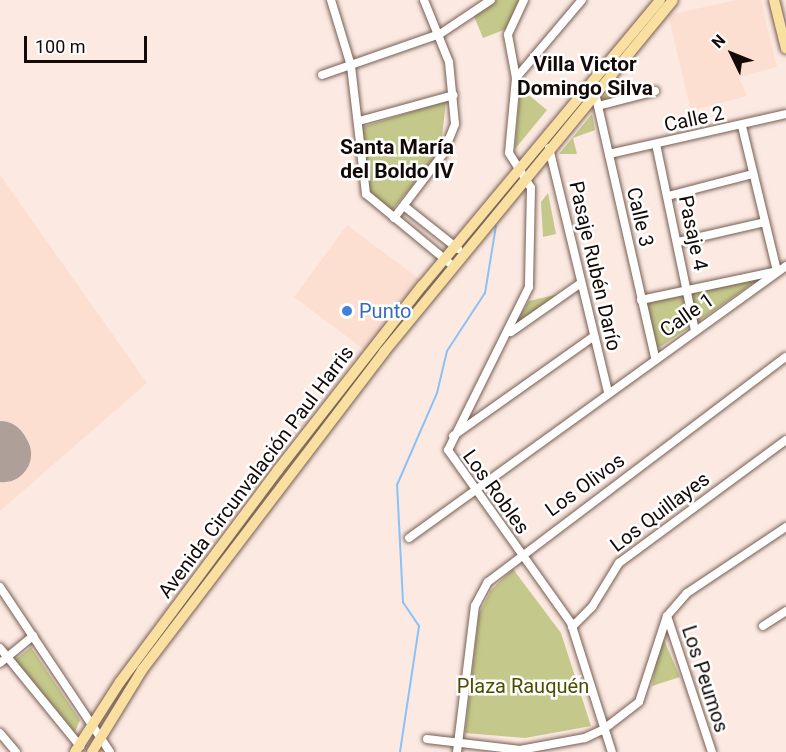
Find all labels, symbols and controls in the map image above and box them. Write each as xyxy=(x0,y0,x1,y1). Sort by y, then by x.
scale bar xyxy=(27,24,150,62)
north arrow xyxy=(702,24,762,84)
text: N xyxy=(708,31,729,52)
text: 100 m xyxy=(35,36,86,57)
district label: Villa Victor Domingo Silva xyxy=(517,51,653,101)
street label: Calle 2 xyxy=(662,101,726,137)
district label: Santa María del Boldo IV xyxy=(340,134,454,184)
street label: Pasaje Rubén Darío xyxy=(564,179,626,353)
street label: Calle 3 xyxy=(622,185,658,249)
street label: Pasaje 4 xyxy=(673,193,713,273)
street label: Calle 1 xyxy=(655,288,719,342)
place label: Punto xyxy=(359,299,411,323)
marker: Punto xyxy=(340,304,354,318)
street label: Avenida Circunvalación Paul Harris xyxy=(153,341,359,603)
street label: Los Robles xyxy=(457,445,535,539)
street label: Los Olivos xyxy=(541,448,629,522)
street label: Los Quillayes xyxy=(606,467,714,557)
street label: Los Peumos xyxy=(676,623,734,735)
park label: Plaza Rauquén xyxy=(457,674,589,698)

